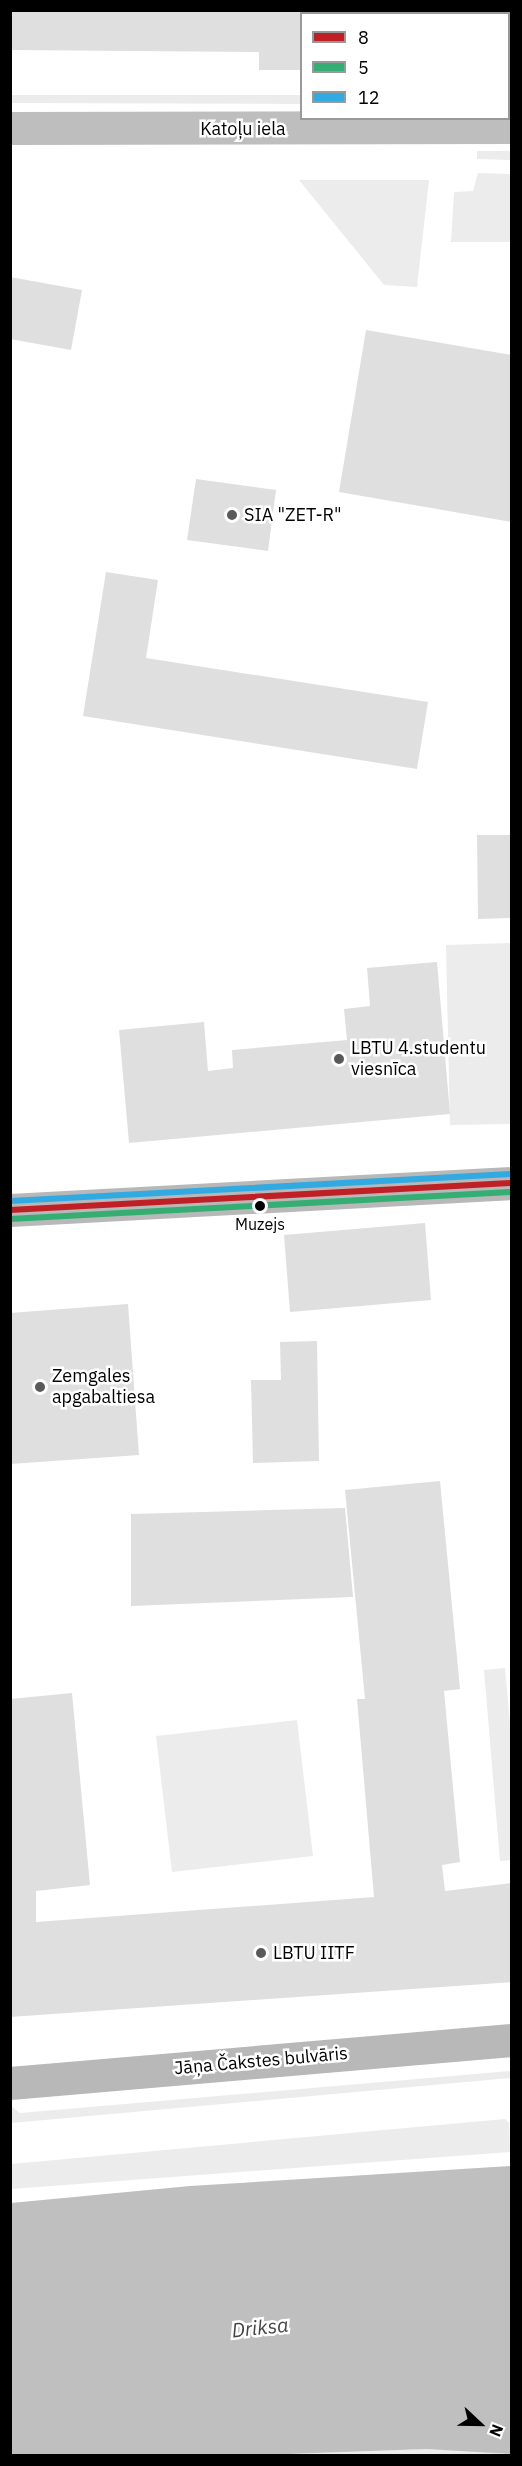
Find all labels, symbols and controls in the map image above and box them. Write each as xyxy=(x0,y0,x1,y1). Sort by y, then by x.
legend xyxy=(300,12,510,120)
text: 8 xyxy=(358,26,369,49)
text: 5 xyxy=(358,56,369,79)
text: 12 xyxy=(358,86,380,109)
street label: Katoļu iela xyxy=(200,118,286,140)
place label: SIA "ZET-R" xyxy=(244,504,342,526)
marker: SIA "ZET-R" xyxy=(225,508,239,522)
place label: LBTU 4.studentu viesnīca xyxy=(351,1038,486,1080)
marker: LBTU 4.studentu viesnīca xyxy=(332,1052,346,1066)
marker: Muzejs xyxy=(254,1200,266,1212)
place label: Muzejs xyxy=(235,1214,285,1234)
place label: Zemgales apgabaltiesa xyxy=(52,1366,155,1408)
marker: Zemgales apgabaltiesa xyxy=(33,1380,47,1394)
place label: LBTU IITF xyxy=(273,1942,355,1964)
marker: LBTU IITF xyxy=(254,1946,268,1960)
street label: Jāņa Čakstes bulvāris xyxy=(173,2043,349,2079)
water label: Driksa xyxy=(230,2312,290,2342)
north arrow xyxy=(450,2394,510,2454)
text: N xyxy=(485,2422,508,2440)

